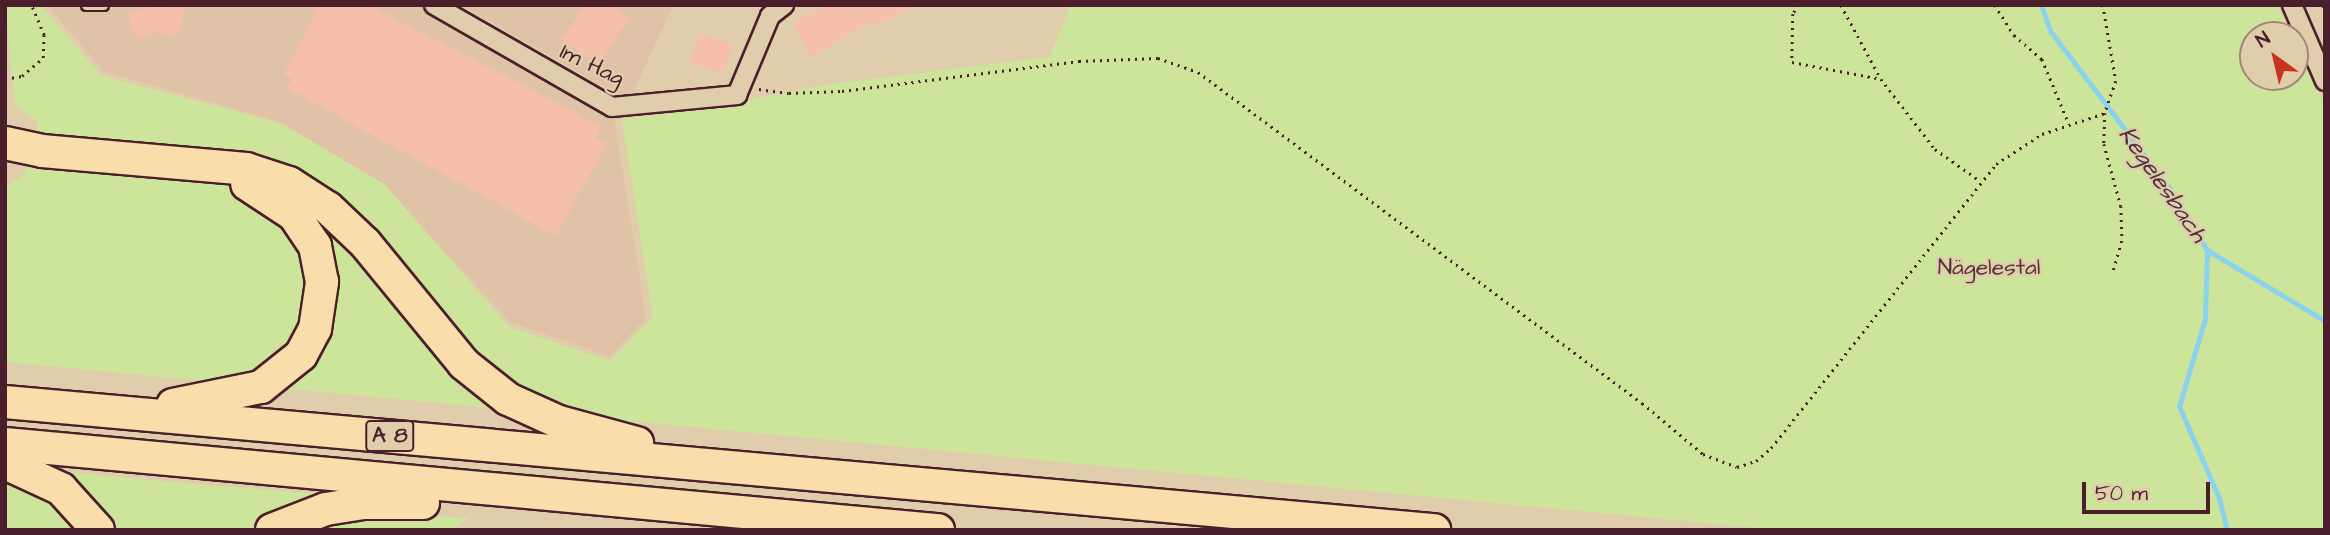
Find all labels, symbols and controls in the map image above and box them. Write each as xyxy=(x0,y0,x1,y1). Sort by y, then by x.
north arrow xyxy=(2239,21,2309,91)
text: N xyxy=(2251,25,2276,54)
street label: Im Hag xyxy=(555,38,629,92)
water label: Kegelesbach xyxy=(2112,122,2212,248)
park label: Nägelestal xyxy=(1938,253,2040,281)
road number: A 8 xyxy=(364,418,416,453)
scale bar xyxy=(2085,468,2213,512)
text: 50 m xyxy=(2095,479,2148,508)

